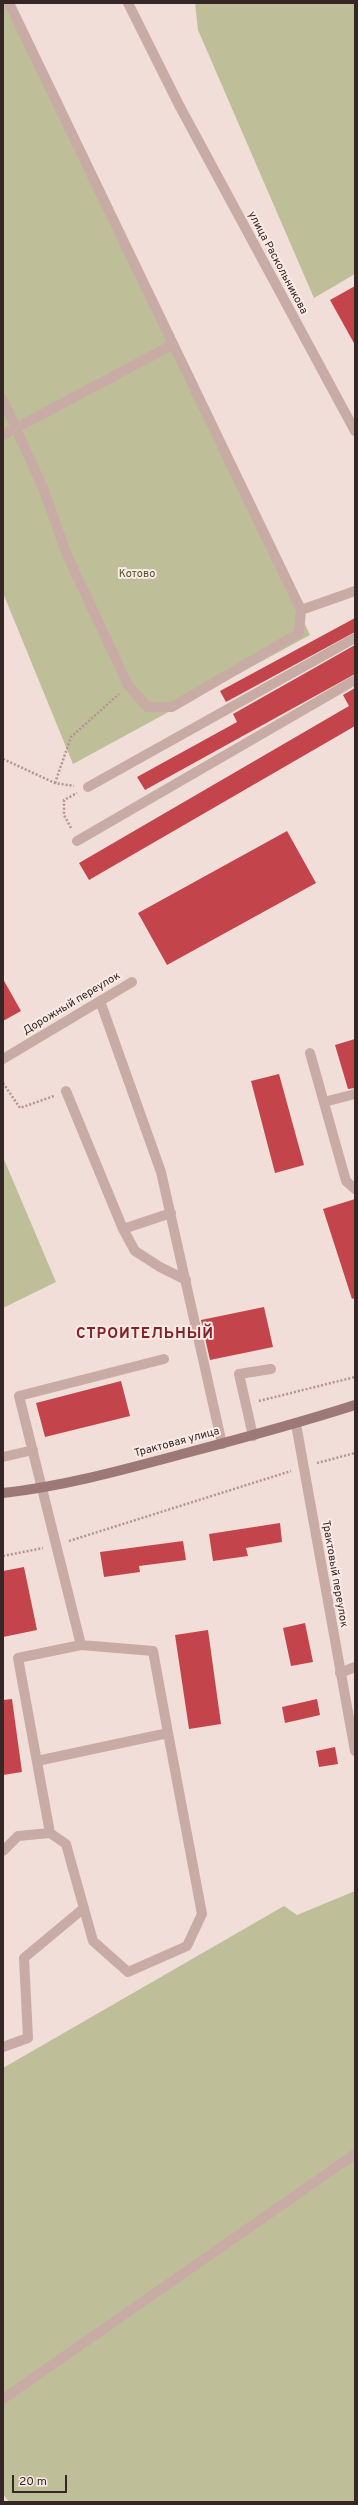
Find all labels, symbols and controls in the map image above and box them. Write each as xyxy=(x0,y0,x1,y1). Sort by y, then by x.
street label: улица Раскольникова xyxy=(244,209,310,317)
park label: Котово xyxy=(119,568,155,582)
street label: Дорожный переулок xyxy=(21,970,123,1038)
district label: СТРОИТЕЛЬНЫЙ xyxy=(76,1326,214,1344)
street label: Трактовая улица xyxy=(133,1425,221,1461)
street label: Трактовый переулок xyxy=(318,1519,350,1629)
scale bar xyxy=(14,2467,69,2493)
text: 20 m xyxy=(19,2474,47,2490)

